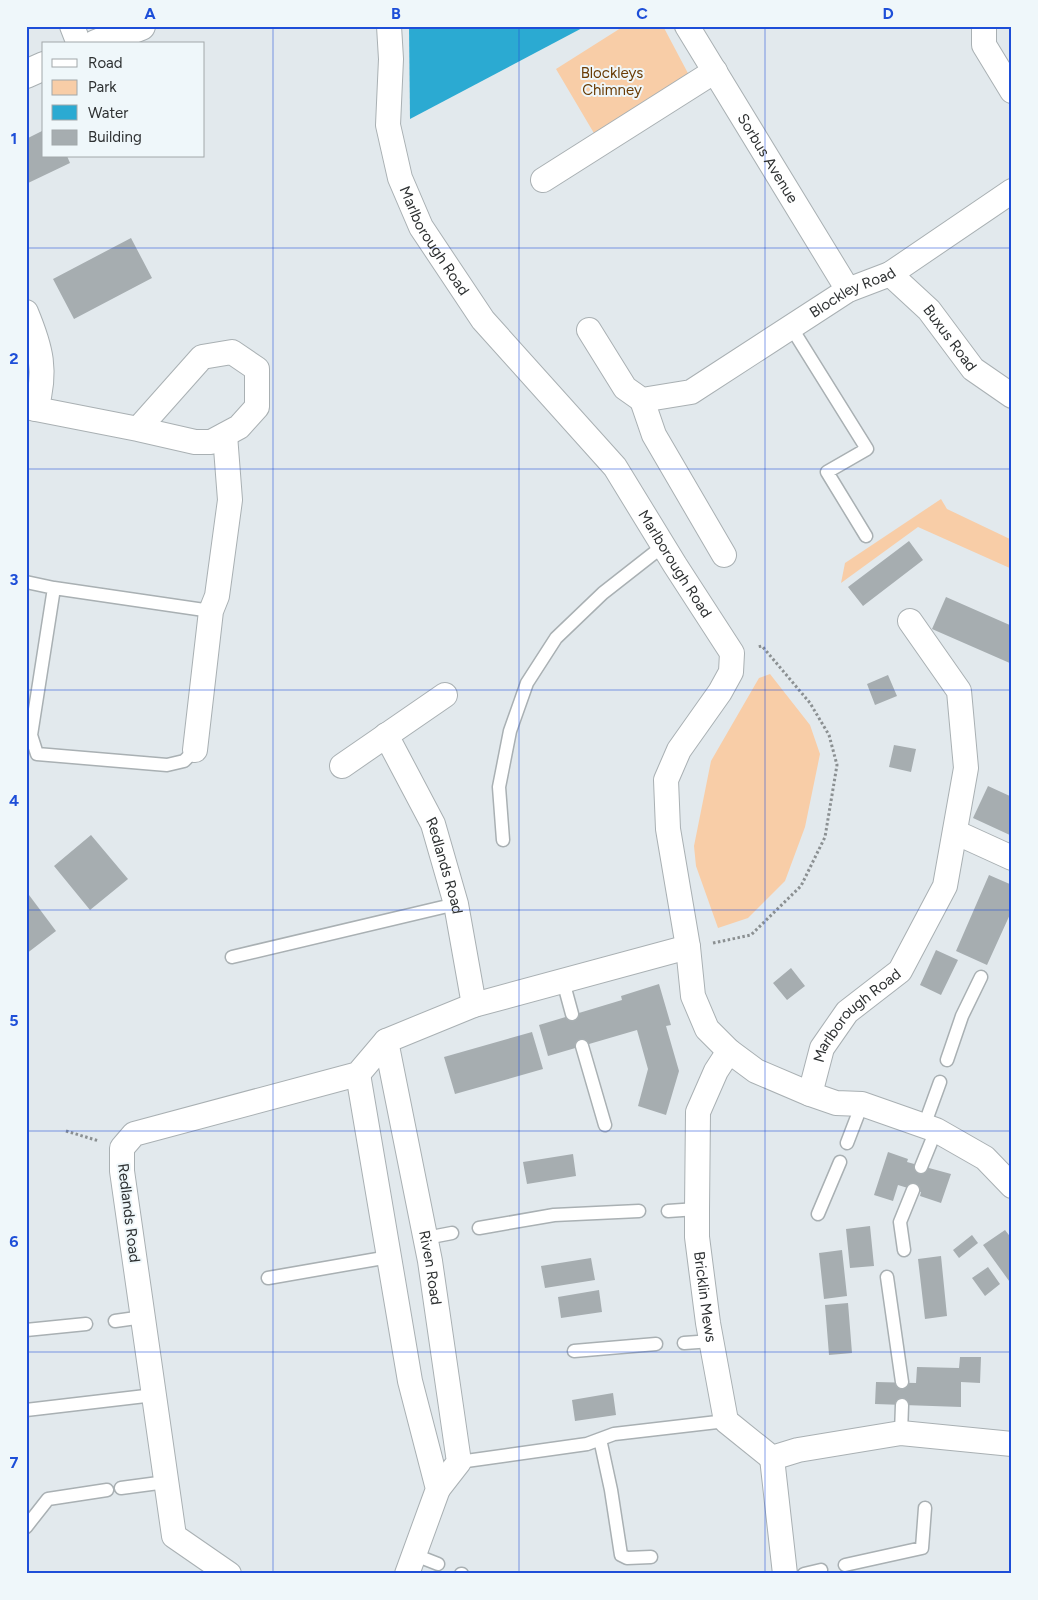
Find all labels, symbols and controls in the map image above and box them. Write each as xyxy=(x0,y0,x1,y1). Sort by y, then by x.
text: A xyxy=(144,4,156,23)
text: B xyxy=(391,4,401,23)
text: C xyxy=(636,4,648,23)
text: D xyxy=(882,4,894,23)
legend xyxy=(42,42,205,158)
text: Road xyxy=(88,54,123,72)
park label: Blockleys Chimney xyxy=(581,64,643,99)
text: Park xyxy=(88,78,117,96)
text: Water xyxy=(88,104,128,122)
street label: Sorbus Avenue xyxy=(734,110,802,206)
text: Building xyxy=(88,128,142,146)
text: 1 xyxy=(11,129,17,148)
street label: Marlborough Road xyxy=(396,183,473,299)
street label: Blockley Road xyxy=(806,264,899,322)
street label: Buxus Road xyxy=(919,301,981,375)
text: 2 xyxy=(9,349,19,368)
street label: Marlborough Road xyxy=(634,507,716,621)
text: 3 xyxy=(10,570,19,589)
text: 4 xyxy=(9,791,19,810)
street label: Redlands Road xyxy=(422,814,467,915)
street label: Marlborough Road xyxy=(810,965,904,1064)
text: 5 xyxy=(9,1011,19,1030)
street label: Redlands Road xyxy=(114,1162,144,1264)
street label: Riven Road xyxy=(415,1229,445,1306)
text: 6 xyxy=(9,1232,19,1251)
street label: Bricklin Mews xyxy=(690,1250,720,1344)
text: 7 xyxy=(10,1453,19,1472)

